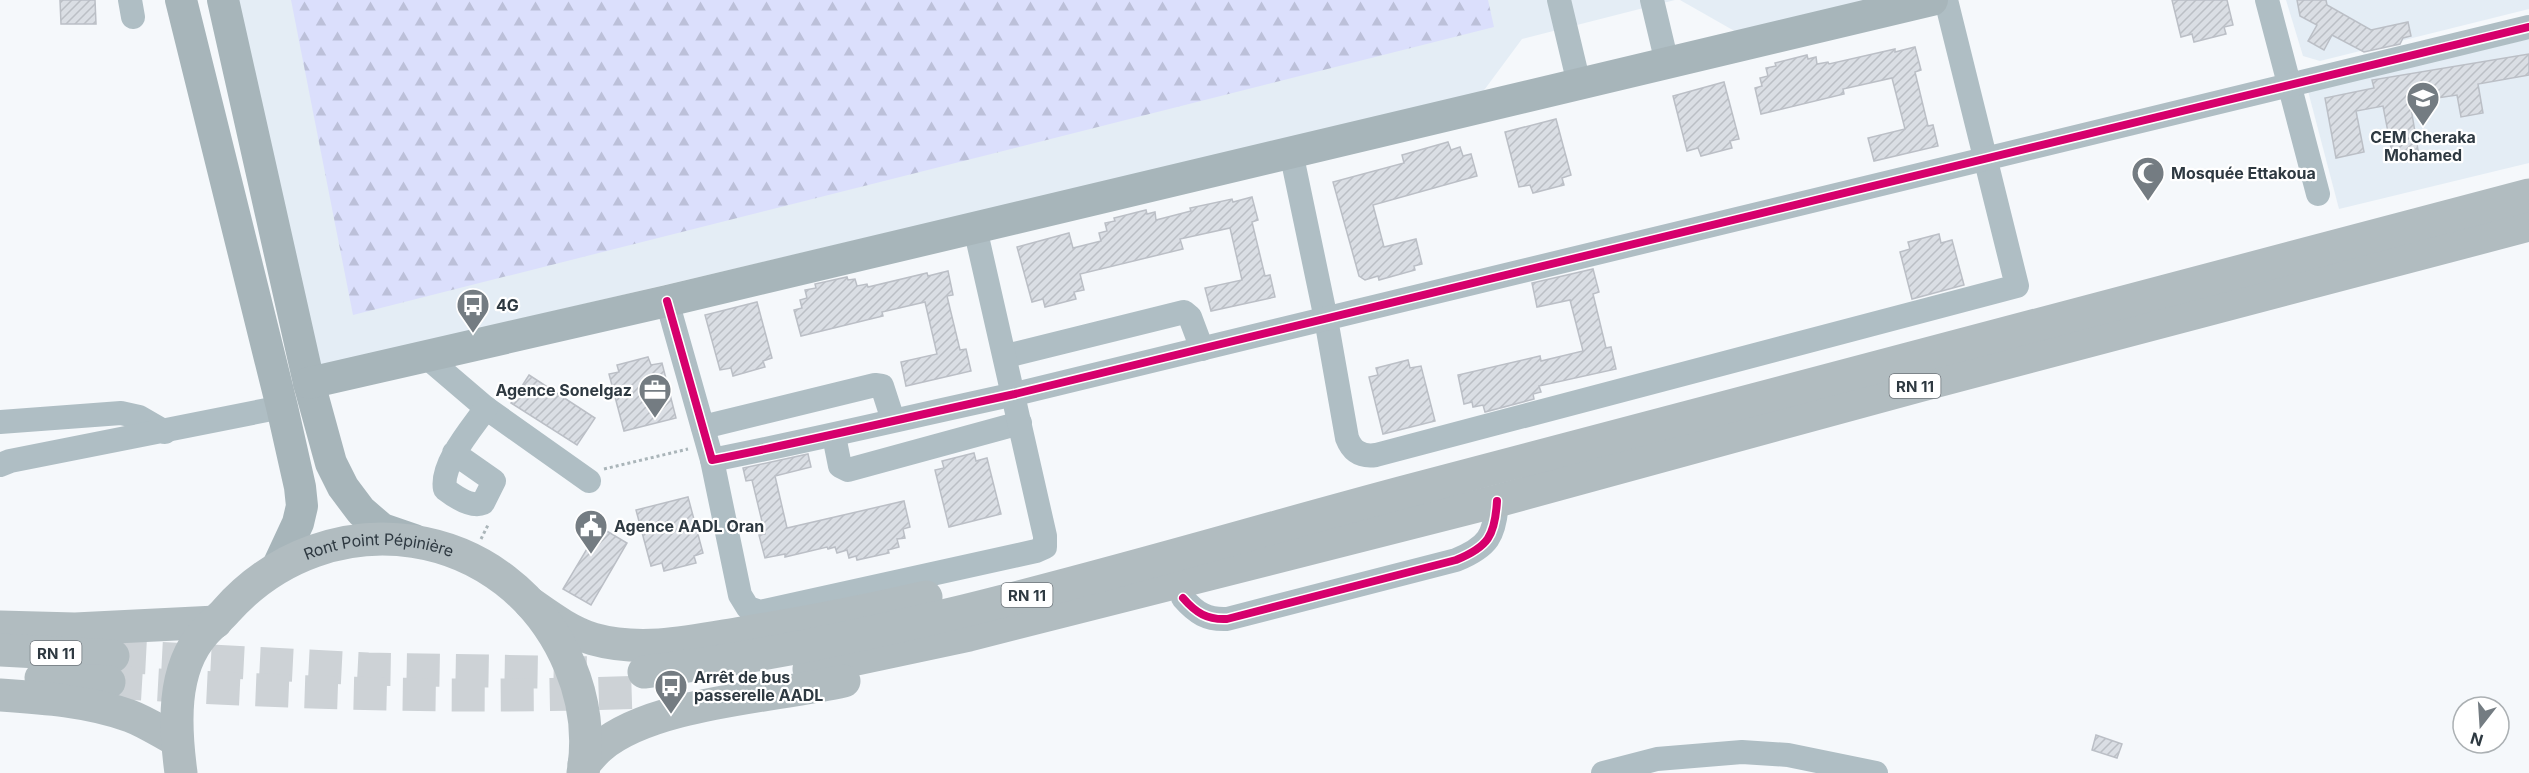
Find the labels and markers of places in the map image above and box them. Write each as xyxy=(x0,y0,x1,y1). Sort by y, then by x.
school or university icon: CEM Cheraka Mohamed xyxy=(2405,80,2441,127)
place label: CEM Cheraka Mohamed xyxy=(2370,127,2476,165)
mosque icon: Mosquée Ettakoua xyxy=(2130,155,2166,202)
place label: Mosquée Ettakoua xyxy=(2171,163,2316,183)
bus stop icon: 4G xyxy=(455,287,491,334)
place label: 4G xyxy=(496,295,519,315)
office icon: Agence Sonelgaz xyxy=(637,372,673,419)
place label: Agence Sonelgaz xyxy=(495,380,632,400)
public building icon: Agence AADL Oran xyxy=(573,508,609,555)
place label: Agence AADL Oran xyxy=(614,516,764,536)
place label: Arrêt de bus passerelle AADL xyxy=(694,667,823,705)
bus stop icon: Arrêt de bus passerelle AADL xyxy=(653,668,689,715)

